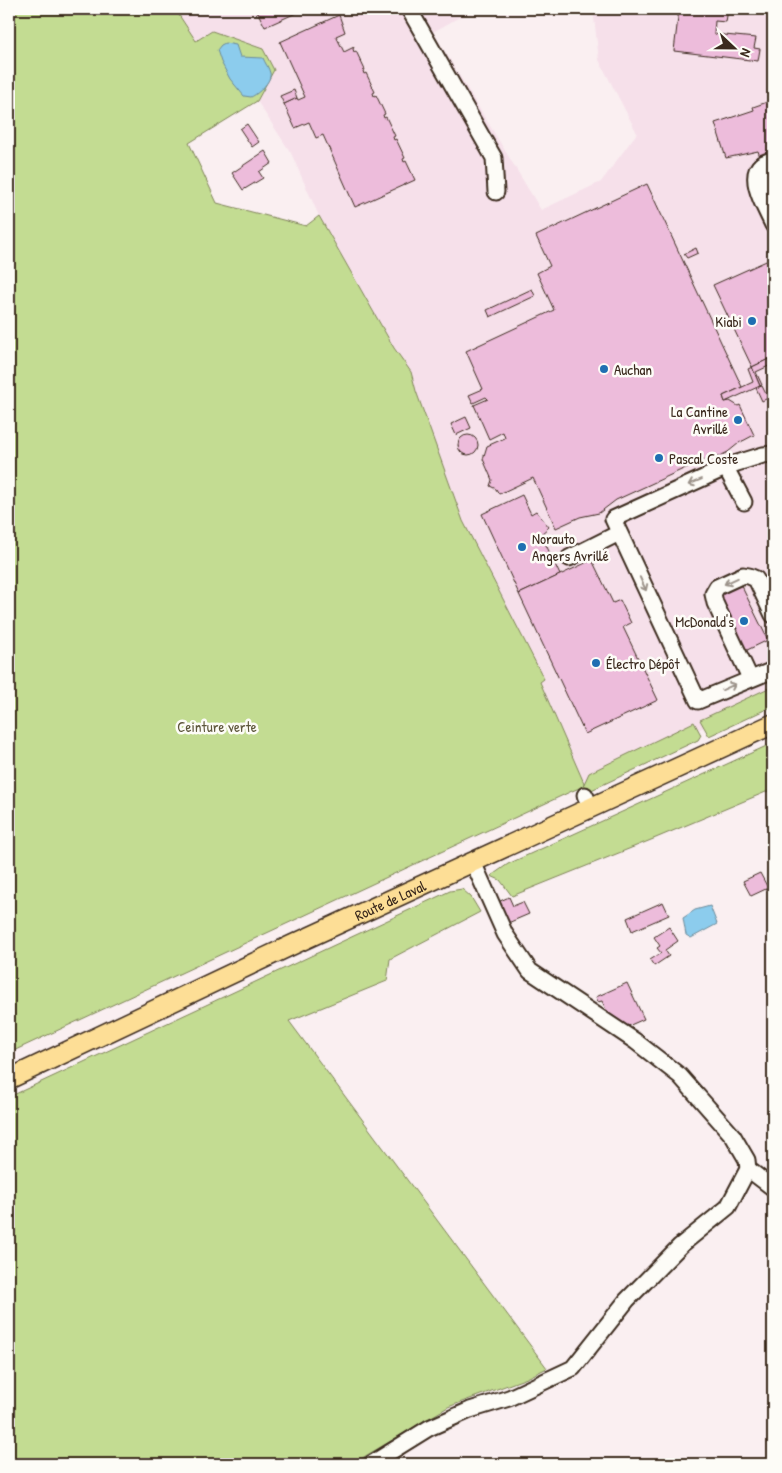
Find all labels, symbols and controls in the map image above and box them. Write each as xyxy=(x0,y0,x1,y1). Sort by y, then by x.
north arrow xyxy=(710,22,760,72)
text: N xyxy=(736,46,757,61)
place label: Kiabi xyxy=(715,311,742,332)
marker: Kiabi xyxy=(746,315,758,327)
place label: Auchan xyxy=(614,359,652,380)
marker: Auchan xyxy=(598,363,610,375)
place label: La Cantine Avrillé xyxy=(671,401,728,439)
marker: La Cantine Avrillé xyxy=(732,414,744,426)
place label: Pascal Coste xyxy=(669,448,738,469)
marker: Pascal Coste xyxy=(653,452,665,464)
one-way arrow xyxy=(688,477,703,487)
place label: Norauto Angers Avrillé xyxy=(532,528,609,566)
marker: Norauto Angers Avrillé xyxy=(516,541,528,553)
one-way arrow xyxy=(639,576,649,591)
one-way arrow xyxy=(724,576,739,586)
place label: McDonald's xyxy=(675,611,734,632)
marker: McDonald's xyxy=(738,615,750,627)
place label: Électro Dépôt xyxy=(606,653,680,674)
marker: Électro Dépôt xyxy=(590,657,602,669)
one-way arrow xyxy=(721,682,736,692)
park label: Ceinture verte xyxy=(177,716,257,737)
street label: Route de Laval xyxy=(351,875,429,925)

